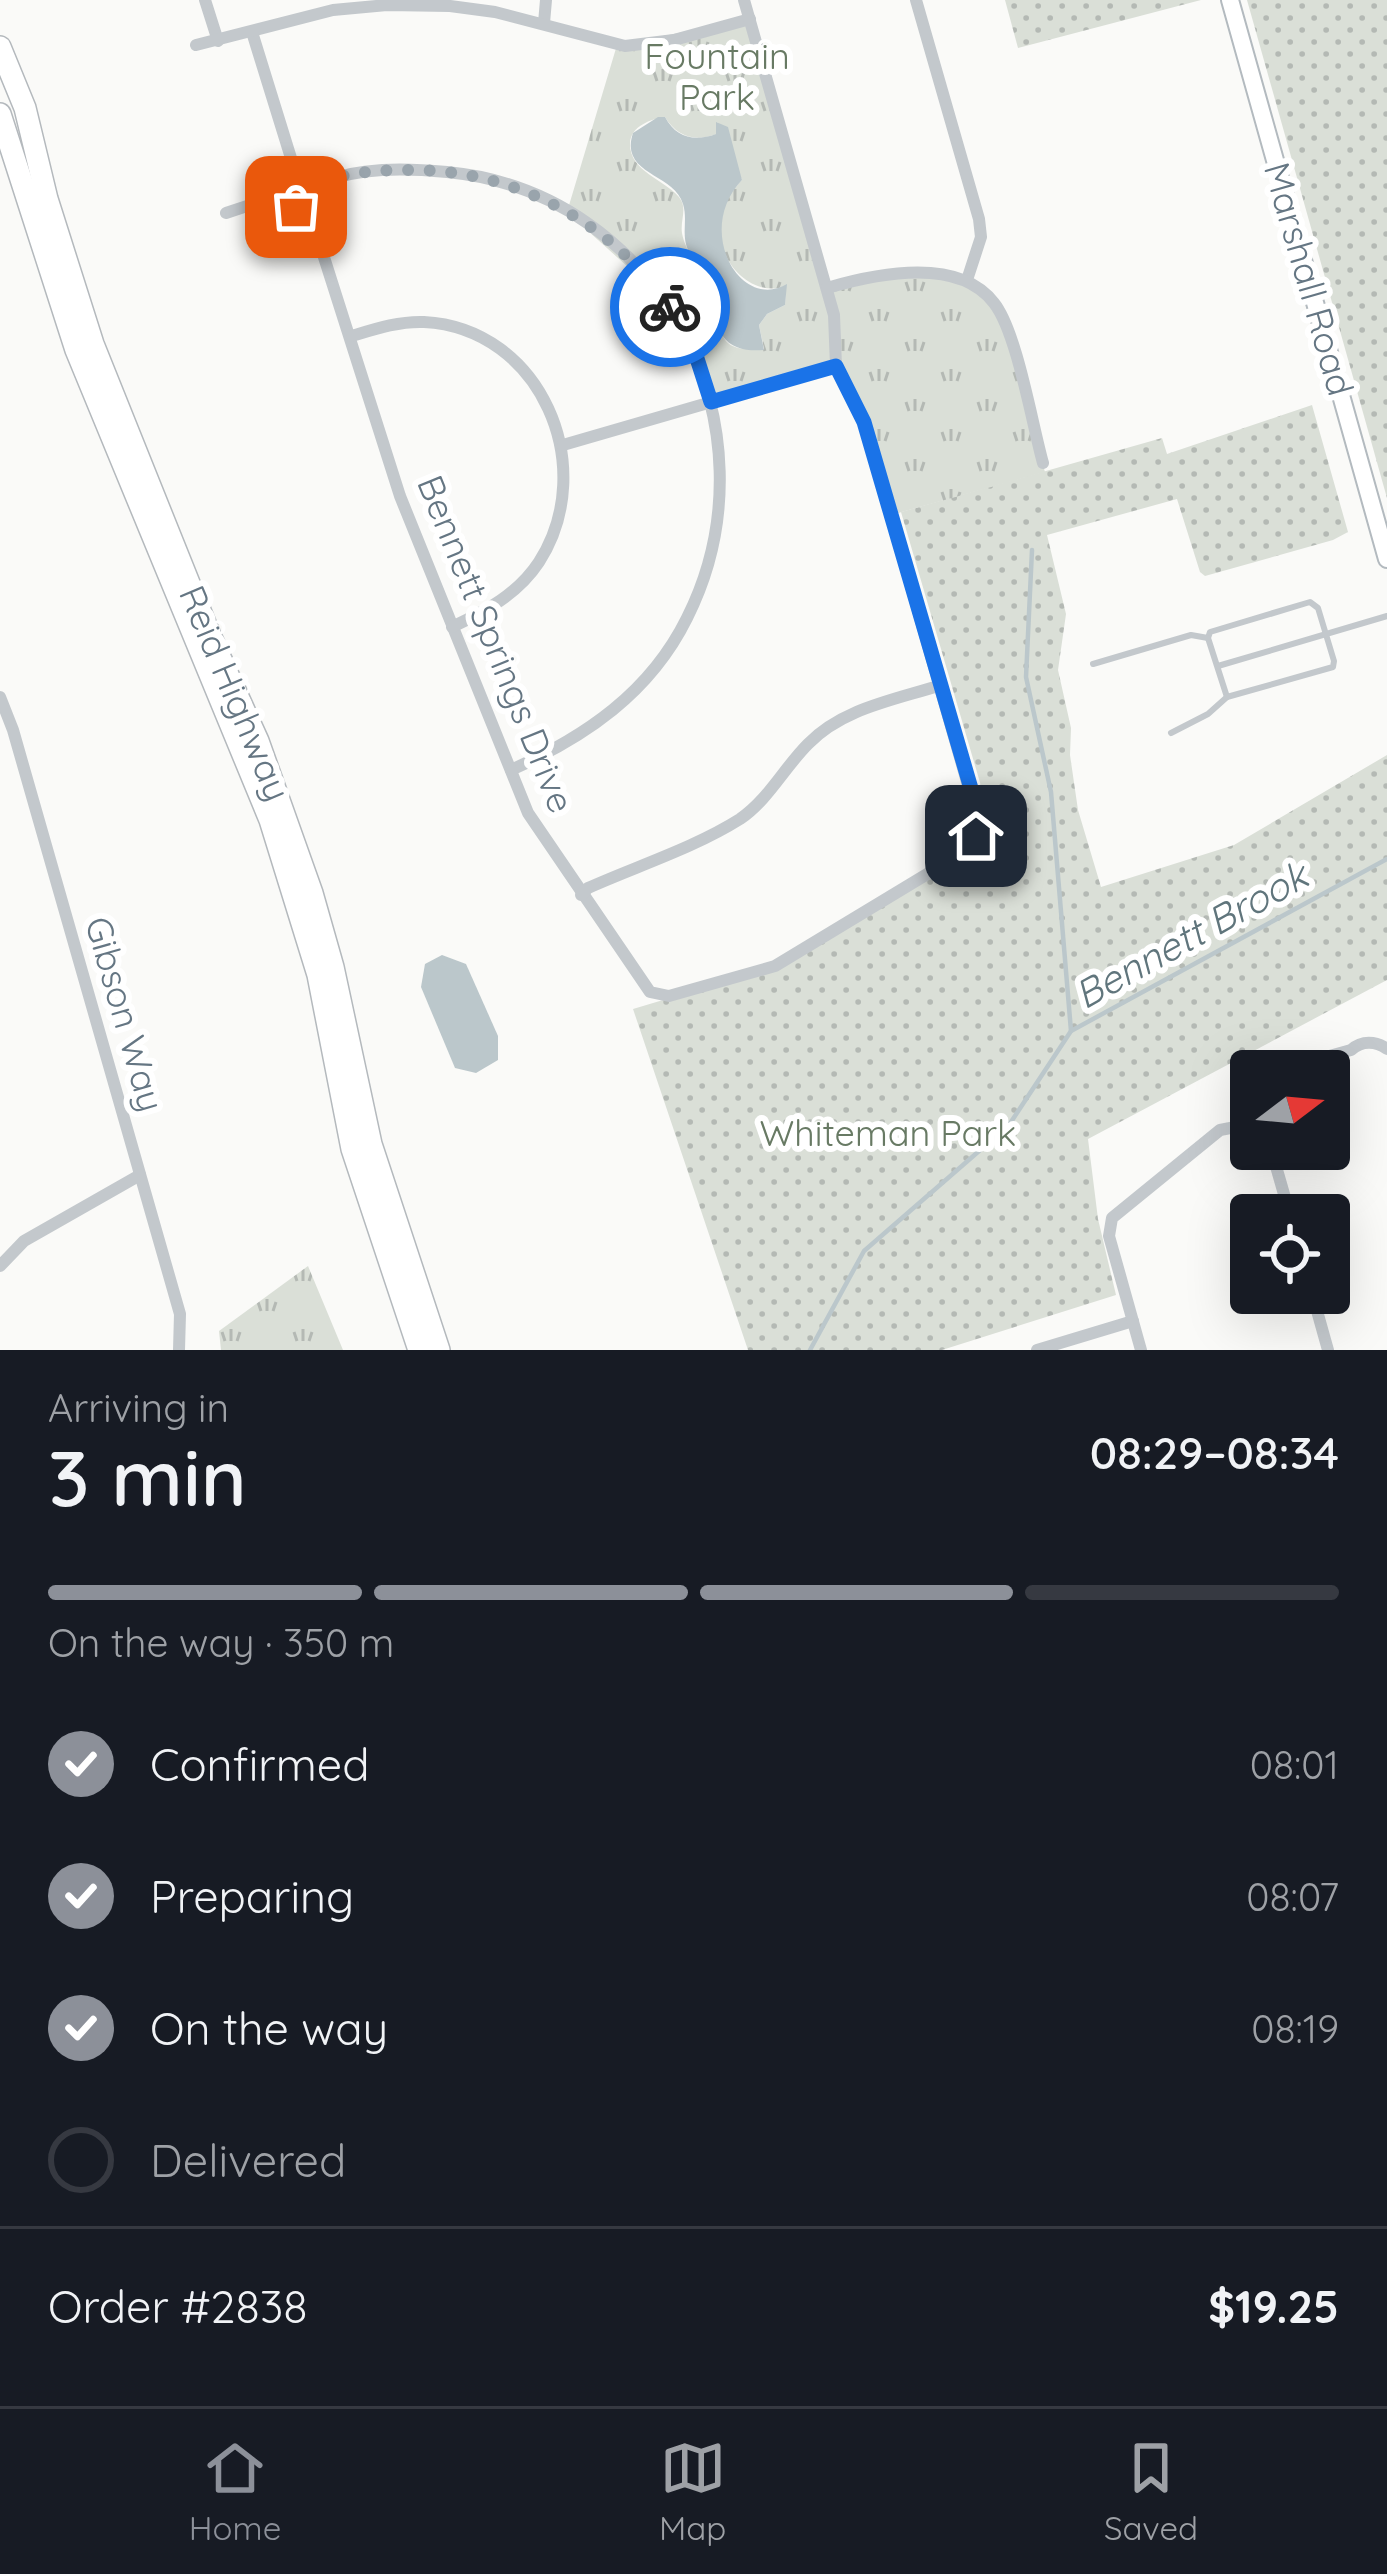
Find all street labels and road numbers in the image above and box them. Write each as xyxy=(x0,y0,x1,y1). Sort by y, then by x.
street label: Marshall Road xyxy=(1255,157,1364,401)
street label: Bennett Springs Drive xyxy=(408,469,585,819)
street label: Reid Highway xyxy=(170,578,301,807)
street label: Gibson Way xyxy=(76,911,175,1116)

